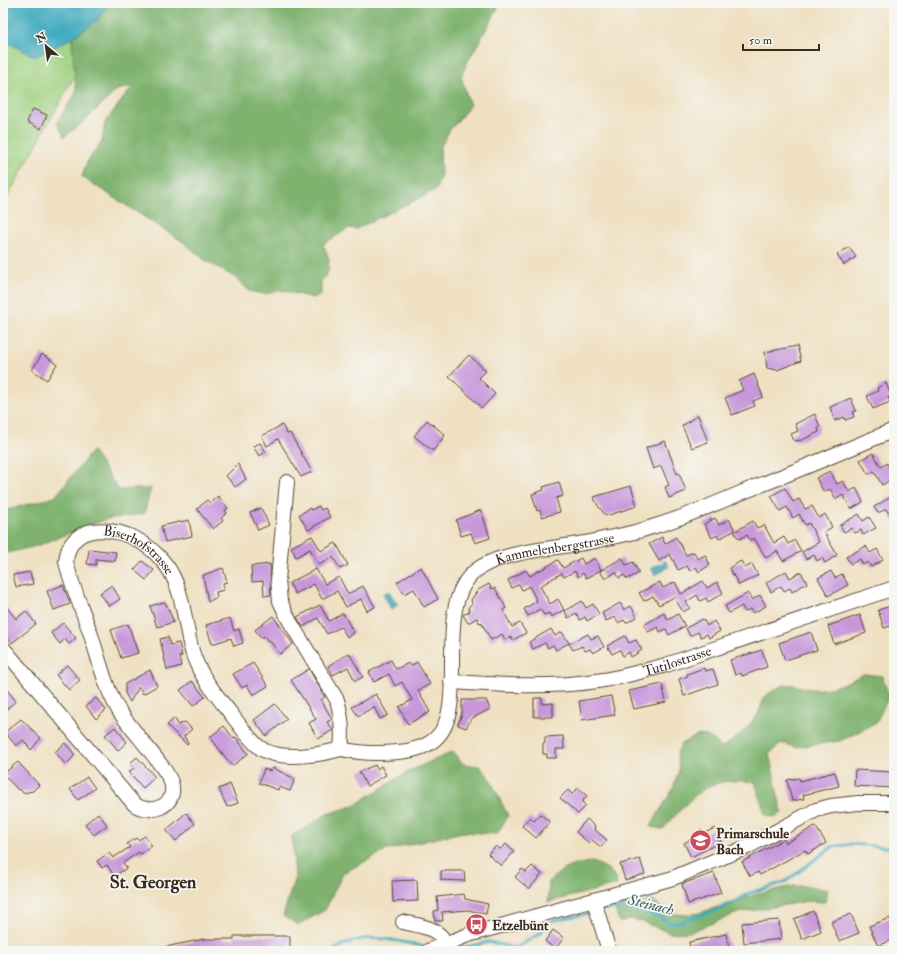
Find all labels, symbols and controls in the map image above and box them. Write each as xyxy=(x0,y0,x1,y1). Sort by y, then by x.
north arrow xyxy=(26,26,66,66)
scale bar xyxy=(743,26,819,52)
text: N xyxy=(33,29,50,46)
text: 50 m xyxy=(749,33,773,48)
street label: Biserhofstrasse xyxy=(103,522,178,577)
street label: Kammelenbergstrasse xyxy=(493,528,616,568)
street label: Tutilostrasse xyxy=(641,642,713,679)
place label: Primarschule Bach xyxy=(716,825,789,858)
school or university icon: Primarschule Bach xyxy=(687,828,713,854)
district label: St. Georgen xyxy=(110,871,197,894)
water label: Steinach xyxy=(625,890,676,920)
bus stop icon: Etzelbünt xyxy=(464,912,490,938)
place label: Etzelbünt xyxy=(492,917,549,934)

